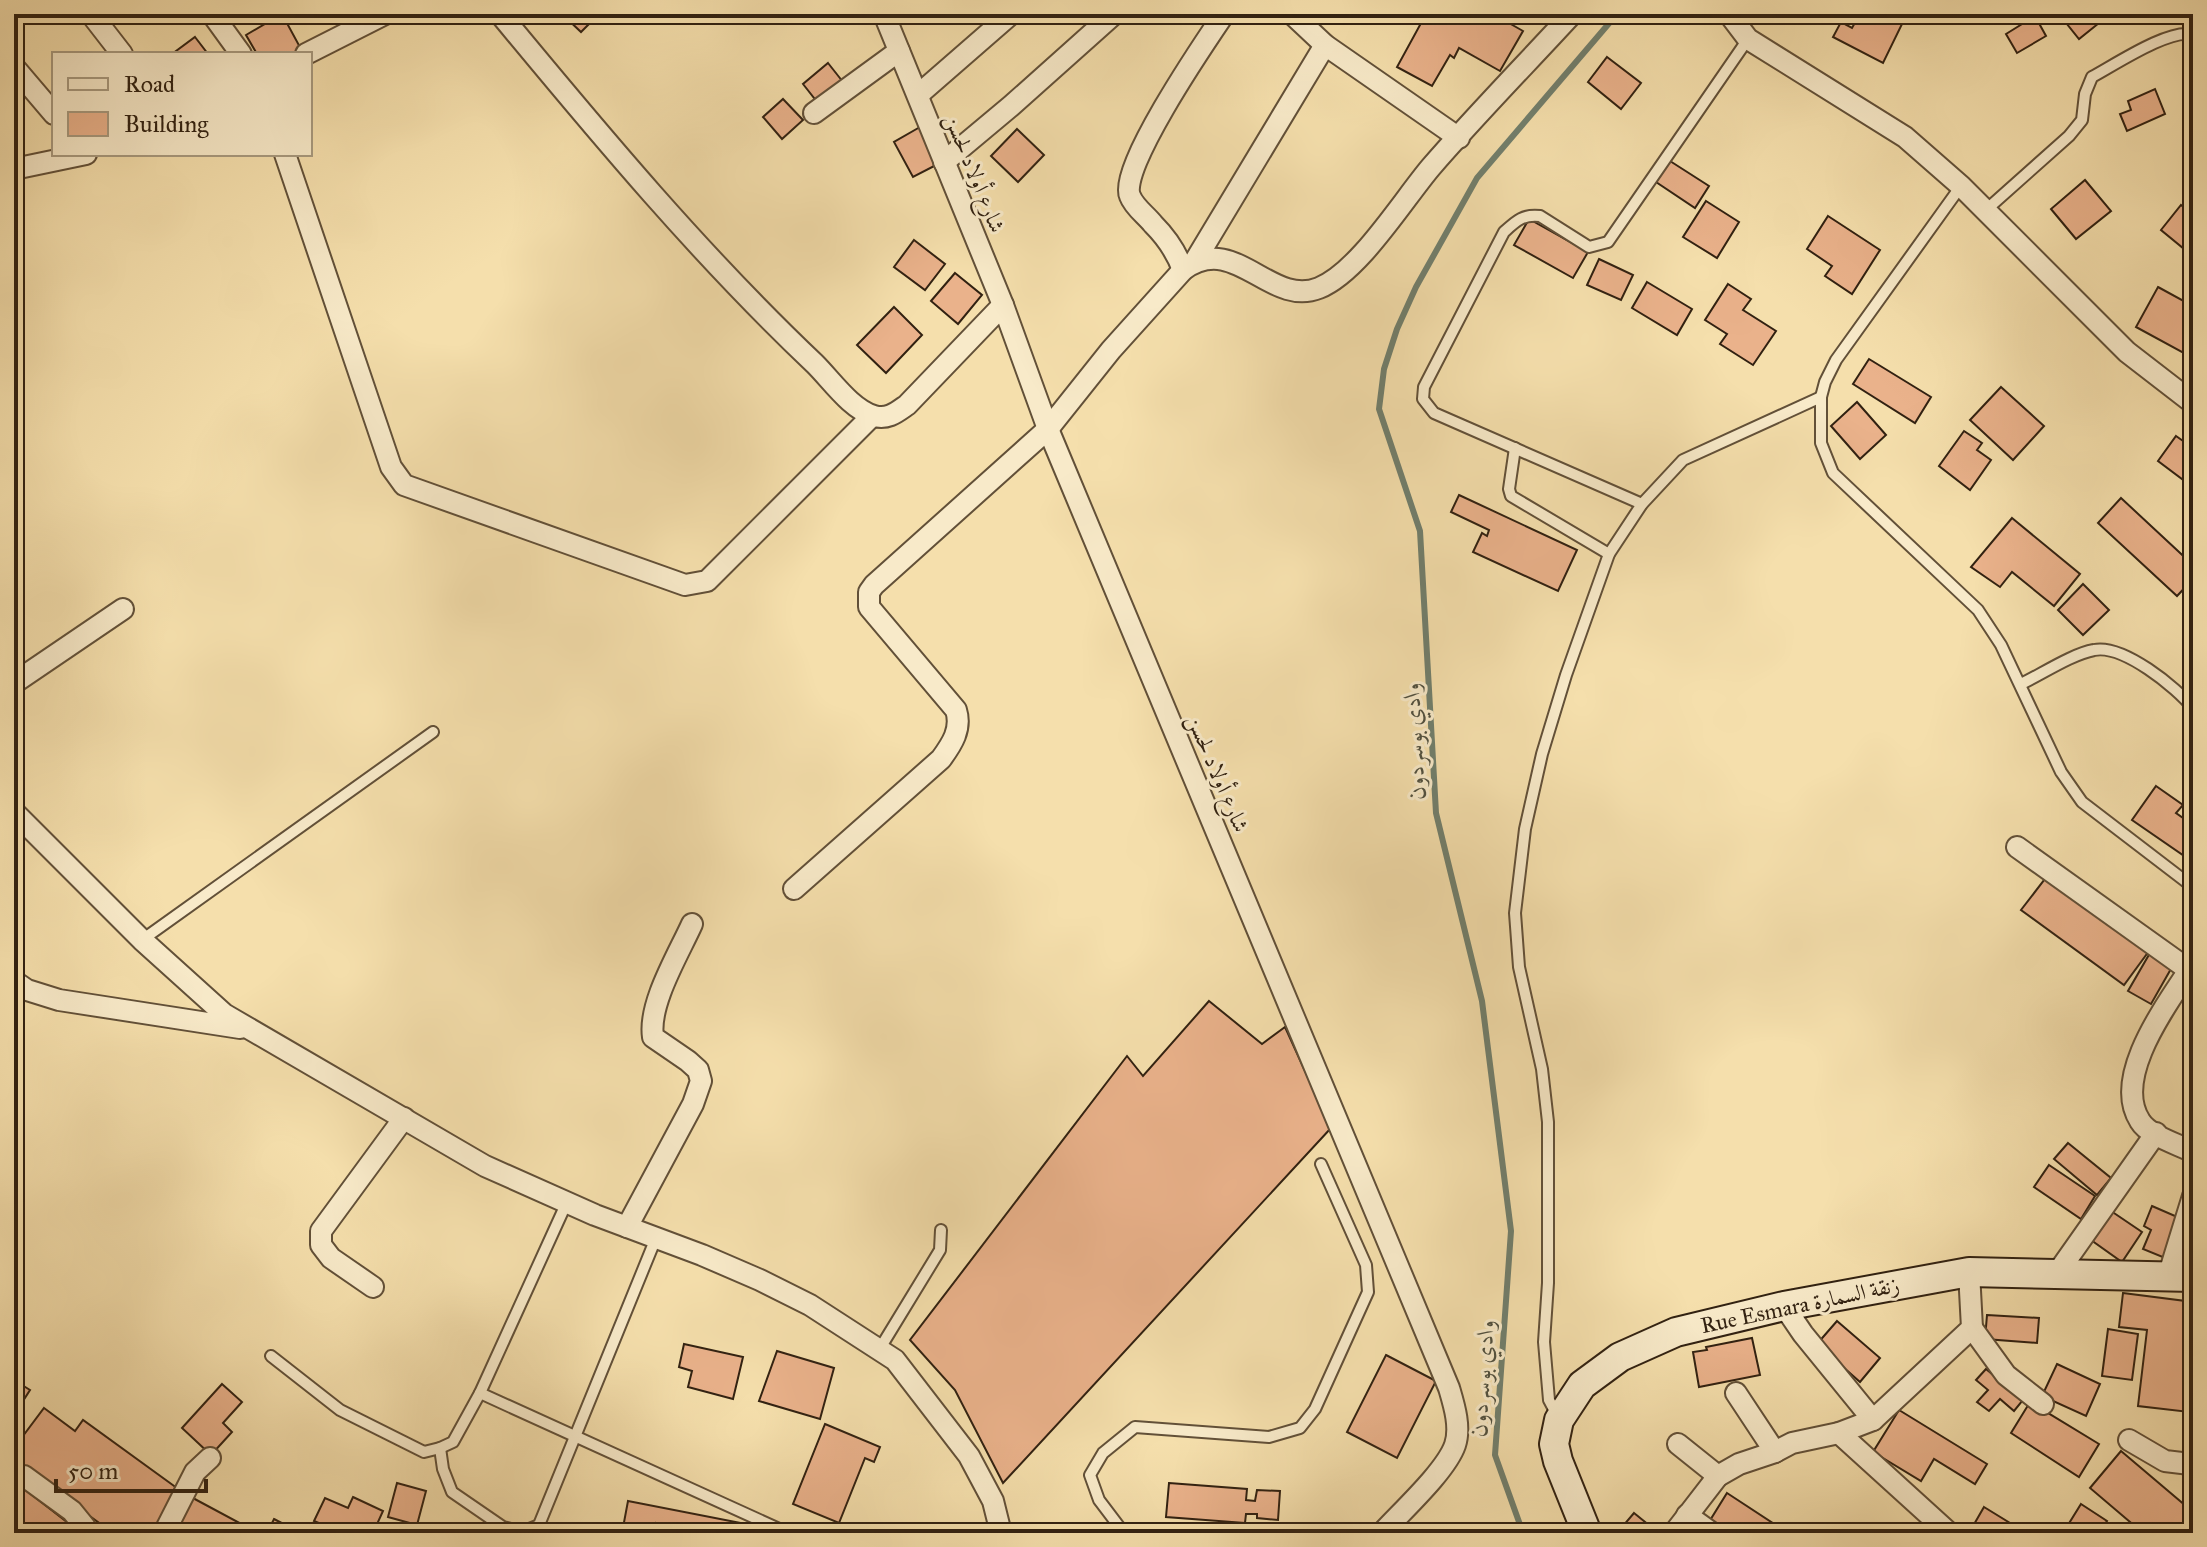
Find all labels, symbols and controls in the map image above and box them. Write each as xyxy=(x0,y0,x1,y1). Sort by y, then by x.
legend xyxy=(52,52,312,156)
text: Road xyxy=(124,69,175,99)
text: Building xyxy=(124,109,209,139)
street label: شارع أولاد لحسن xyxy=(934,109,1013,238)
water label: وادي بوسردون xyxy=(1396,681,1436,801)
street label: شارع أولاد لحسن xyxy=(1176,709,1257,838)
street label: Rue Esmara زنقة السمارة xyxy=(1698,1271,1902,1339)
water label: وادي بوسردون xyxy=(1463,1318,1505,1438)
scale bar xyxy=(56,1443,206,1493)
text: 50 m xyxy=(68,1456,118,1486)

